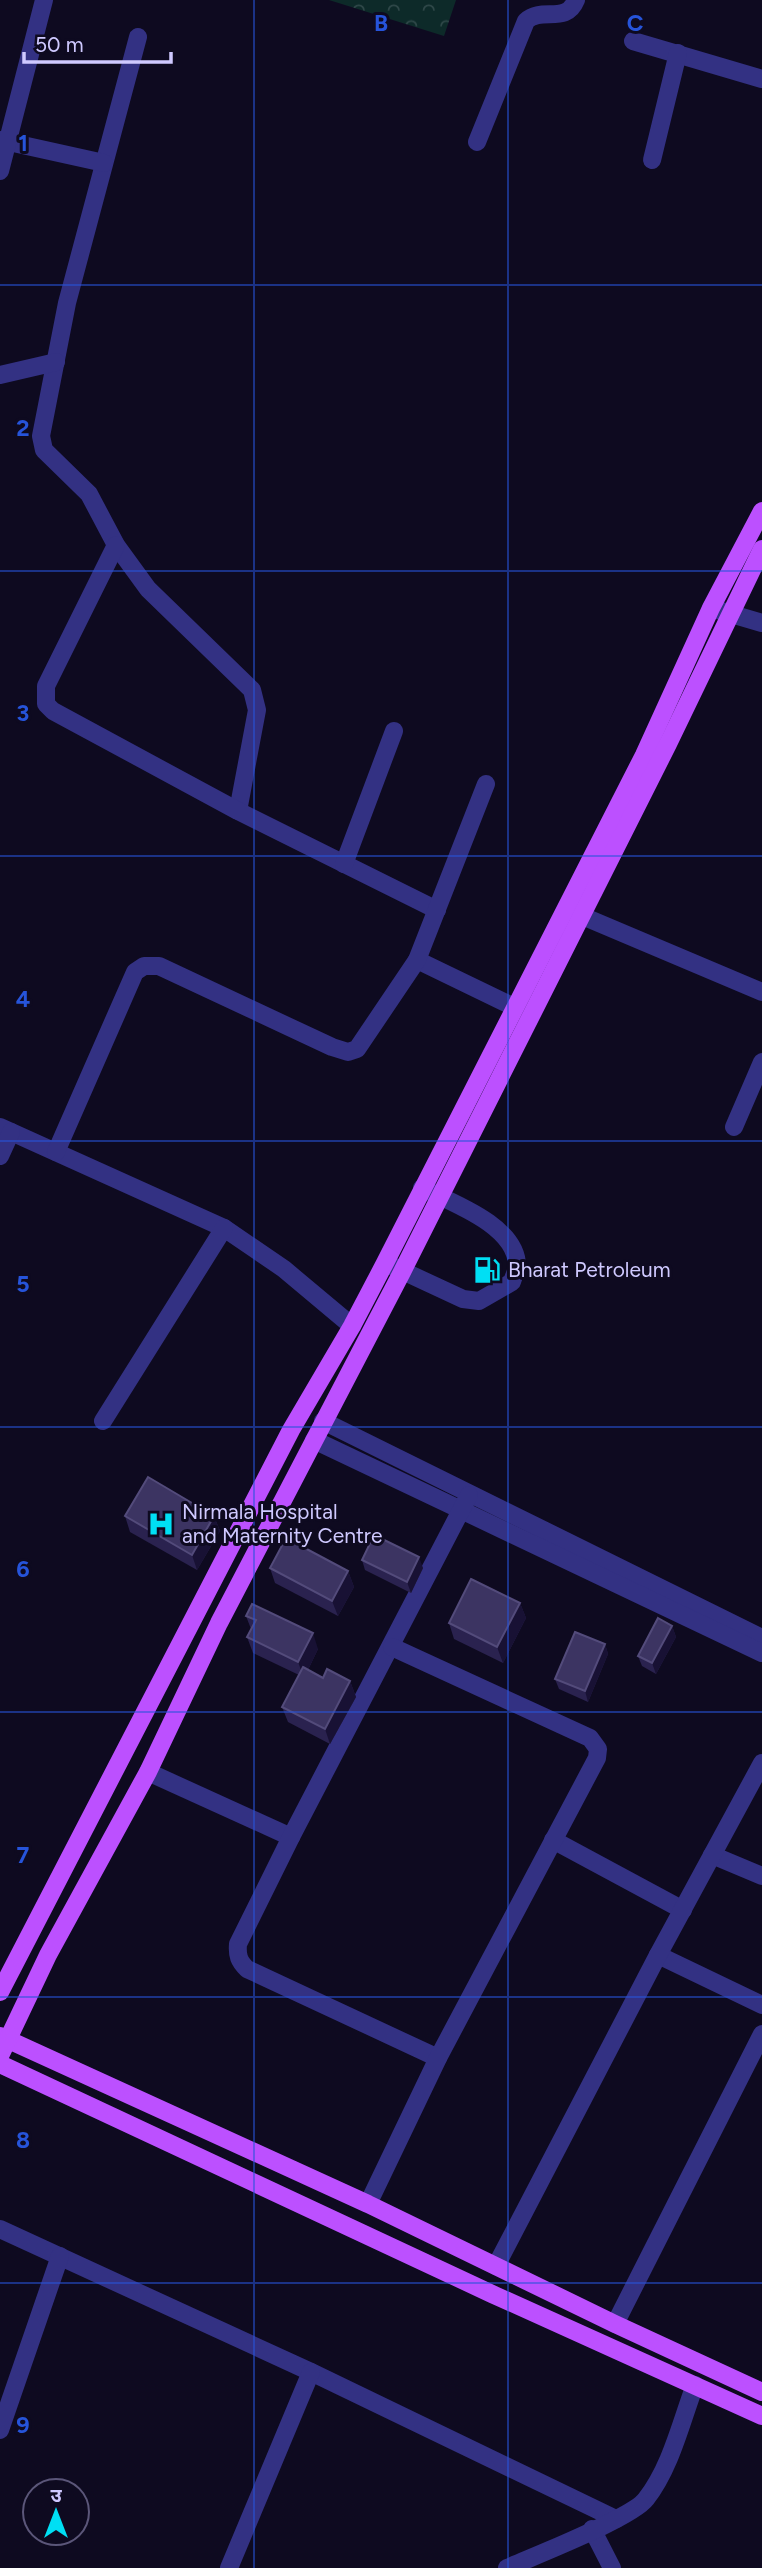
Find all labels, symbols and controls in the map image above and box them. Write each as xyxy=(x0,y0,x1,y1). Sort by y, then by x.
text: B xyxy=(374,9,388,37)
text: C xyxy=(627,9,644,37)
scale bar xyxy=(24,21,172,65)
text: 50 m xyxy=(35,32,84,57)
text: 1 xyxy=(18,129,28,157)
text: 2 xyxy=(16,414,30,442)
text: 3 xyxy=(17,699,29,727)
text: 4 xyxy=(16,985,30,1013)
fuel station icon: Bharat Petroleum xyxy=(472,1255,502,1285)
place label: Bharat Petroleum xyxy=(508,1257,671,1282)
text: 5 xyxy=(16,1270,30,1298)
place label: Nirmala Hospital and Maternity Centre xyxy=(182,1499,382,1548)
hospital icon: Nirmala Hospital and Maternity Centre xyxy=(146,1509,176,1539)
text: 6 xyxy=(16,1555,30,1583)
text: 7 xyxy=(17,1841,30,1869)
text: 8 xyxy=(16,2126,30,2154)
text: 9 xyxy=(16,2411,30,2439)
north arrow xyxy=(21,2477,91,2547)
text: उ xyxy=(50,2484,62,2507)

